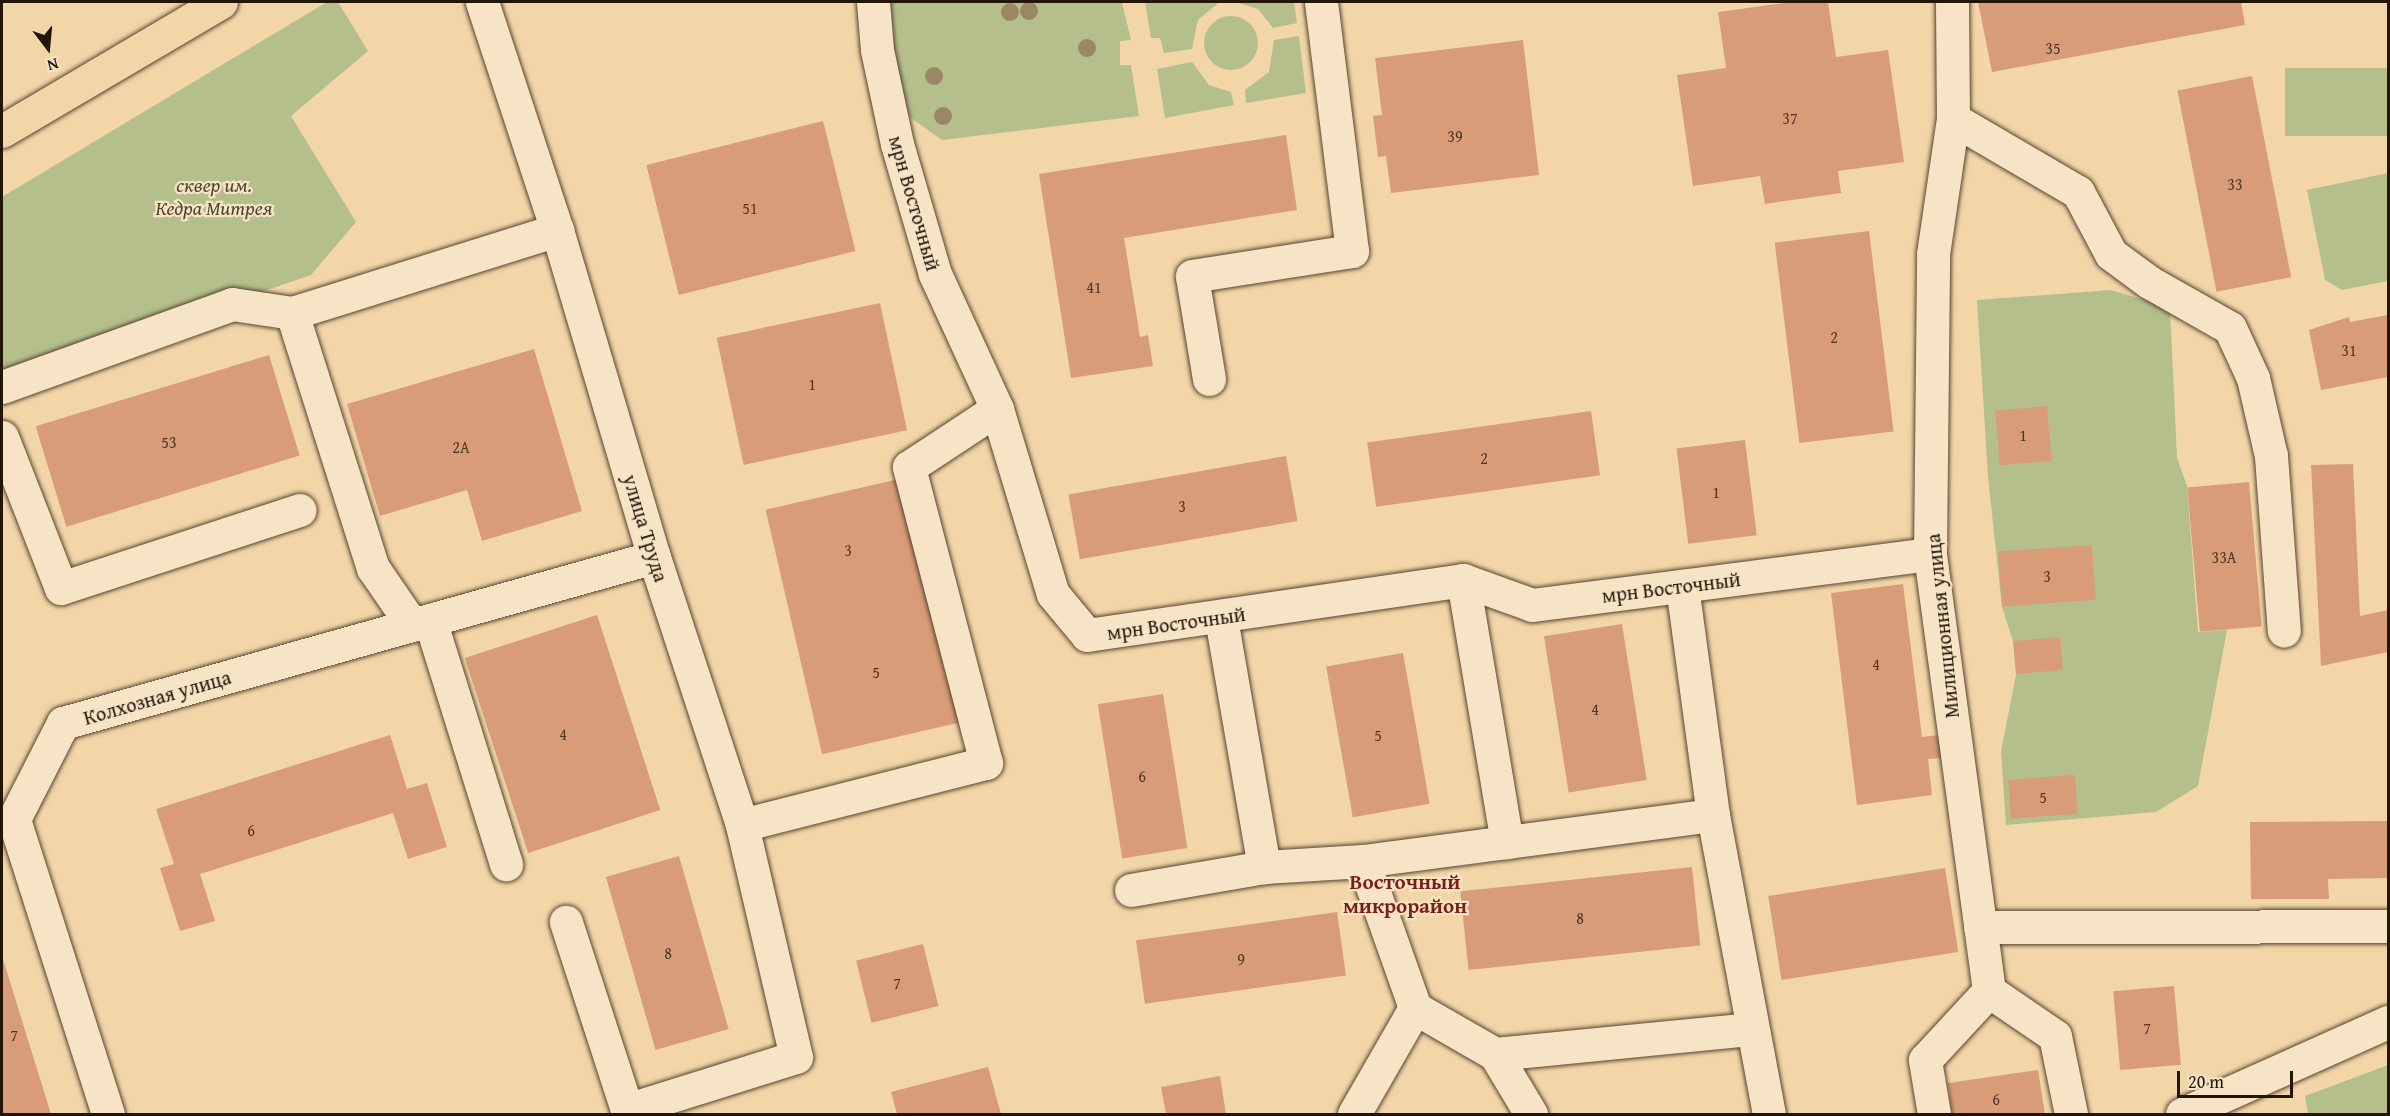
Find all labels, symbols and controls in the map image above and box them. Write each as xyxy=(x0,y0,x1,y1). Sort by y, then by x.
north arrow xyxy=(18,18,78,78)
house number: 35 xyxy=(2045,38,2061,58)
text: N xyxy=(45,52,61,78)
house number: 37 xyxy=(1782,108,1798,128)
house number: 39 xyxy=(1447,126,1463,146)
street label: мрн Восточный xyxy=(884,133,946,273)
park label: сквер им. Кедра Митрея xyxy=(155,172,273,219)
house number: 33 xyxy=(2227,174,2243,194)
house number: 51 xyxy=(742,198,758,218)
house number: 41 xyxy=(1086,277,1102,297)
house number: 2 xyxy=(1830,327,1838,347)
house number: 31 xyxy=(2341,340,2357,360)
house number: 1 xyxy=(808,374,816,394)
house number: 1 xyxy=(2019,425,2027,445)
house number: 53 xyxy=(161,432,177,452)
house number: 2А xyxy=(452,437,470,457)
house number: 2 xyxy=(1480,448,1488,468)
street label: улица Труда xyxy=(618,471,674,585)
house number: 1 xyxy=(1712,482,1720,502)
house number: 3 xyxy=(1178,496,1186,516)
street label: Милиционная улица xyxy=(1920,533,1964,719)
house number: 3 xyxy=(844,540,852,560)
house number: 33А xyxy=(2211,547,2237,567)
house number: 3 xyxy=(2043,566,2051,586)
street label: мрн Восточный xyxy=(1600,567,1742,607)
street label: мрн Восточный xyxy=(1105,601,1247,645)
house number: 4 xyxy=(1872,654,1880,674)
house number: 5 xyxy=(872,662,880,682)
street label: Колхозная улица xyxy=(81,664,233,730)
house number: 4 xyxy=(1591,699,1599,719)
house number: 4 xyxy=(559,724,567,744)
house number: 5 xyxy=(1374,725,1382,745)
house number: 6 xyxy=(1138,766,1146,786)
house number: 5 xyxy=(2039,787,2047,807)
house number: 6 xyxy=(247,820,255,840)
district label: Восточный микрорайон xyxy=(1343,869,1467,919)
house number: 8 xyxy=(1576,908,1584,928)
house number: 8 xyxy=(664,943,672,963)
house number: 9 xyxy=(1237,949,1245,969)
house number: 7 xyxy=(893,973,901,993)
house number: 7 xyxy=(2143,1018,2151,1038)
house number: 7 xyxy=(10,1025,18,1045)
scale bar xyxy=(2180,1059,2296,1097)
text: 20 m xyxy=(2188,1068,2224,1095)
house number: 6 xyxy=(1992,1089,2000,1109)

